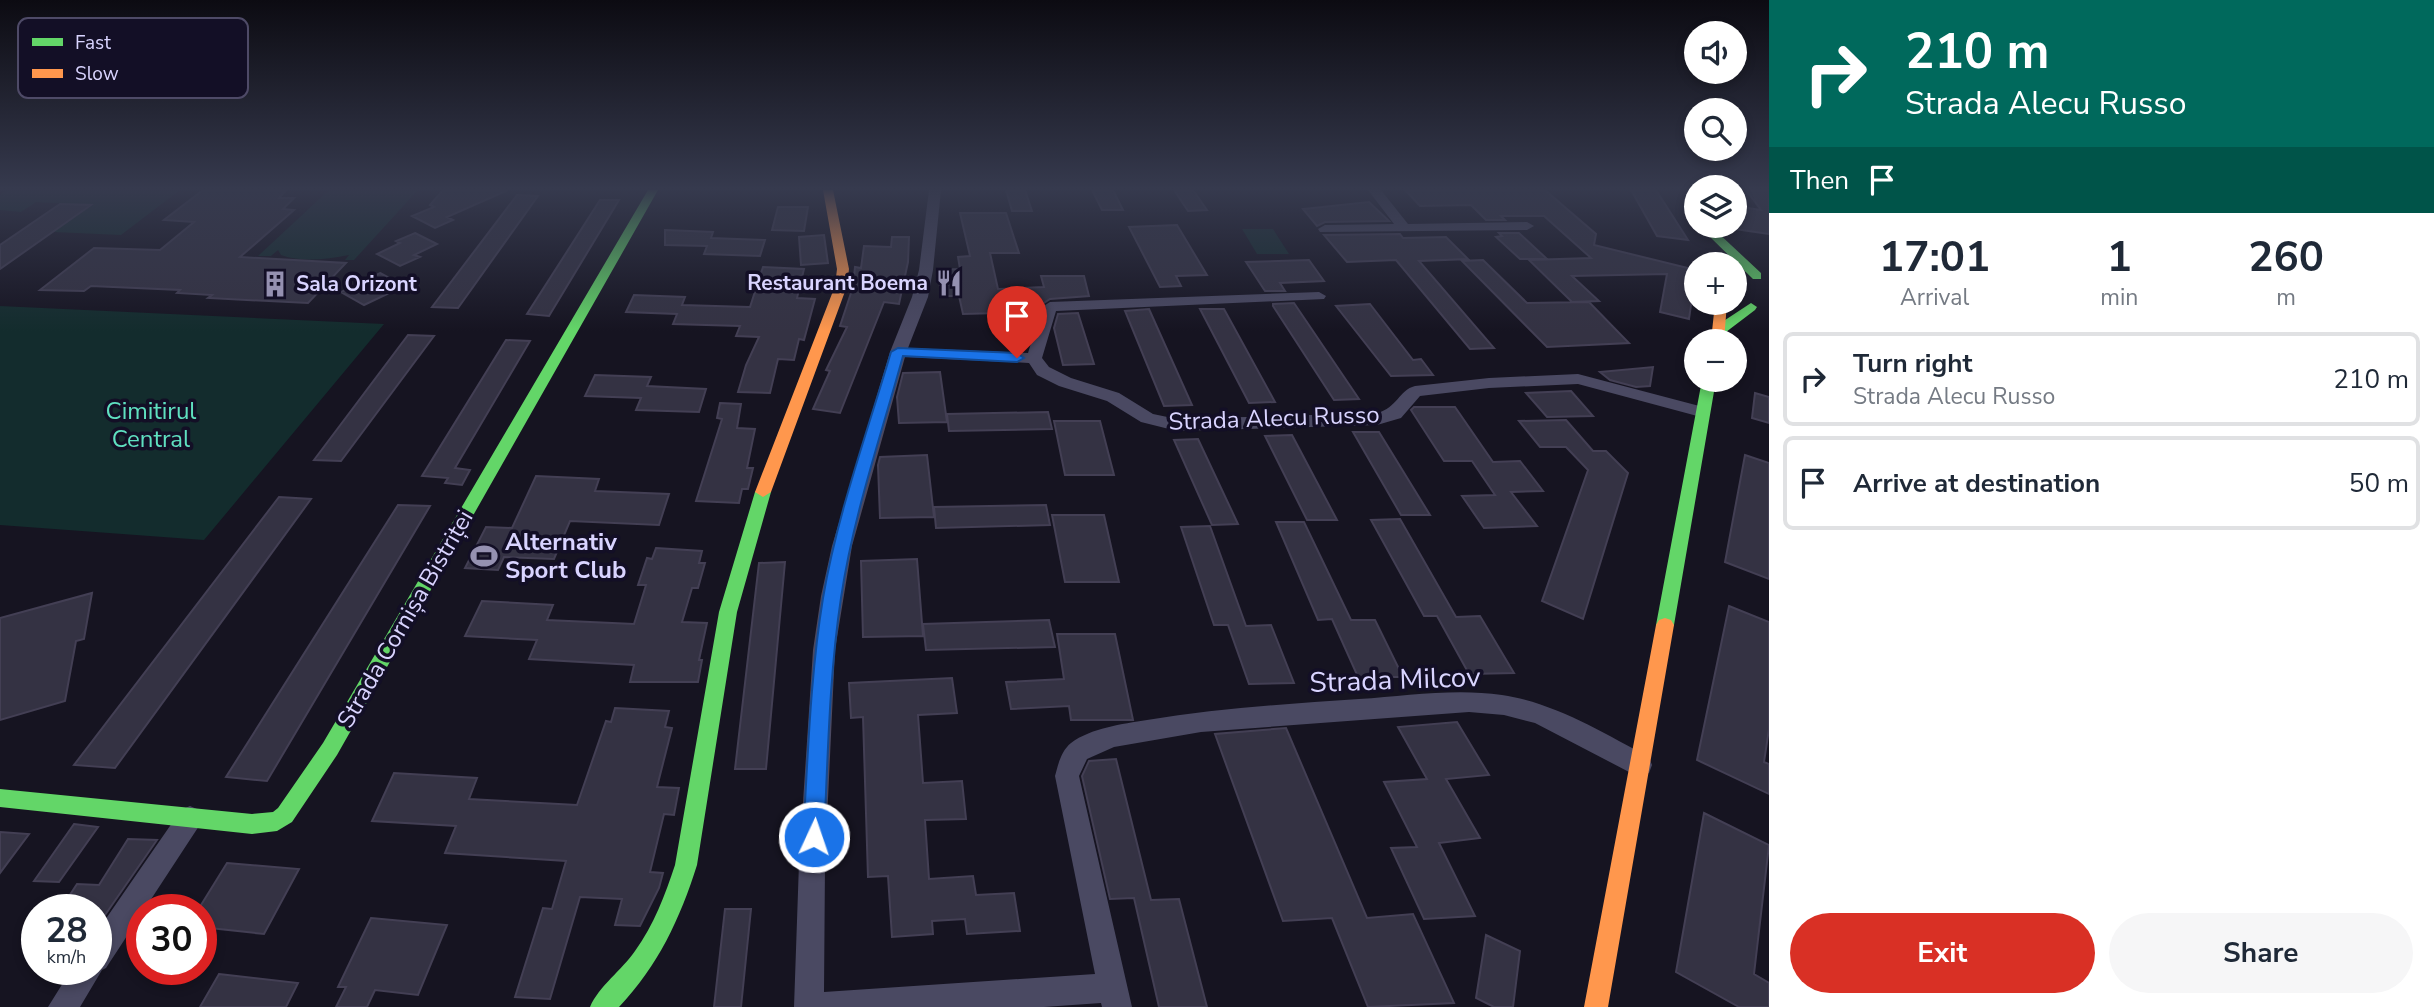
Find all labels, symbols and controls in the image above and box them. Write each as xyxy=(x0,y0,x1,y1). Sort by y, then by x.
legend xyxy=(18,18,248,98)
text: 210 m xyxy=(1905,18,2049,85)
map controls xyxy=(1684,21,1747,392)
button: sound xyxy=(1684,21,1747,84)
icon: right xyxy=(1790,28,1881,119)
text: Fast xyxy=(75,30,111,56)
text: Slow xyxy=(75,61,119,87)
text: Strada Alecu Russo xyxy=(1905,82,2187,125)
button: search xyxy=(1684,98,1747,161)
icon: arrive xyxy=(1863,161,1901,199)
text: Then xyxy=(1790,163,1849,198)
button: layers xyxy=(1684,175,1747,238)
text: 17:01 xyxy=(1879,229,1990,286)
text: 1 xyxy=(2107,229,2132,286)
text: 260 xyxy=(2248,229,2324,286)
button: + xyxy=(1684,252,1747,315)
restaurant icon: Restaurant Boema xyxy=(934,268,964,298)
building icon: Sala Orizont xyxy=(260,269,290,299)
place label: Restaurant Boema xyxy=(747,269,928,297)
place label: Sala Orizont xyxy=(296,270,418,298)
text: Arrival xyxy=(1900,282,1969,313)
text: min xyxy=(2100,282,2138,313)
text: m xyxy=(2276,282,2296,313)
pin xyxy=(987,286,1047,358)
icon: arrive xyxy=(998,297,1036,335)
button: − xyxy=(1684,329,1747,392)
text: Turn right xyxy=(1853,346,1972,381)
icon: right xyxy=(1794,360,1832,398)
text: 210 m xyxy=(2333,362,2409,397)
text: Strada Alecu Russo xyxy=(1853,381,2055,412)
park label: Cimitirul Central xyxy=(106,395,196,455)
street label: Strada Alecu Russo xyxy=(1168,398,1380,438)
icon: arrive xyxy=(1794,464,1832,502)
text: Arrive at destination xyxy=(1853,466,2100,501)
text: 50 m xyxy=(2349,466,2409,501)
street label: Strada Cornișa Bistriței xyxy=(330,504,480,734)
place label: Alternativ Sport Club xyxy=(505,526,626,586)
sports icon: Alternativ Sport Club xyxy=(469,541,499,571)
street label: Strada Milcov xyxy=(1309,658,1482,702)
position arrow xyxy=(777,800,851,874)
speed limit sign: 30 xyxy=(126,894,217,985)
text: 28 xyxy=(45,907,88,954)
button: Exit xyxy=(1790,913,2095,993)
button: Share xyxy=(2109,913,2413,993)
text: km/h xyxy=(47,945,86,969)

